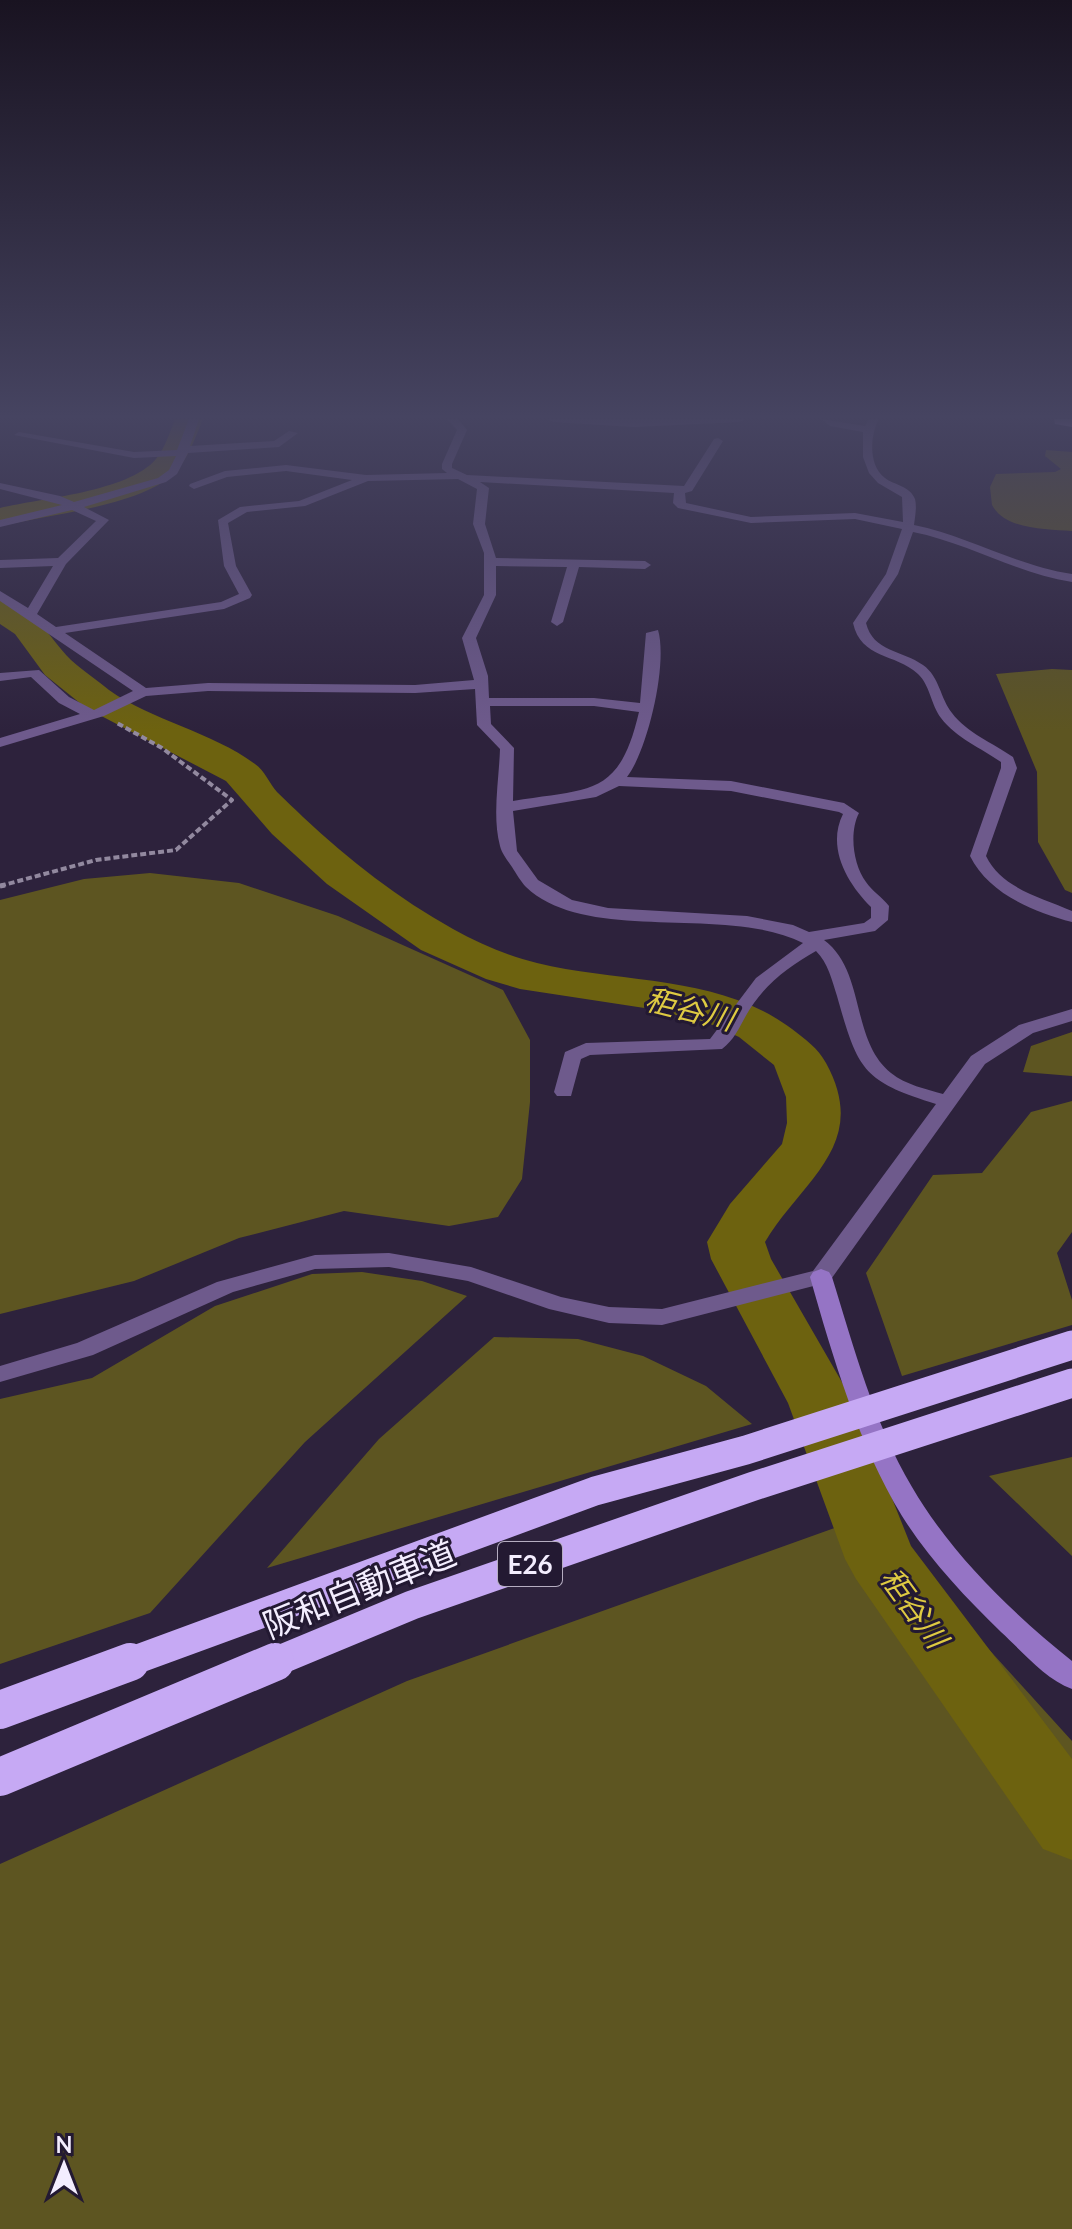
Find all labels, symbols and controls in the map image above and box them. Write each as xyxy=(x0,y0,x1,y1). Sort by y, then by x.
water label: 秬谷川 xyxy=(642,980,741,1037)
street label: 阪和自動車道 xyxy=(257,1531,461,1645)
road number: E26 xyxy=(498,1542,562,1586)
water label: 秬谷川 xyxy=(874,1560,958,1656)
north arrow xyxy=(24,2125,104,2205)
text: N xyxy=(56,2131,72,2158)

